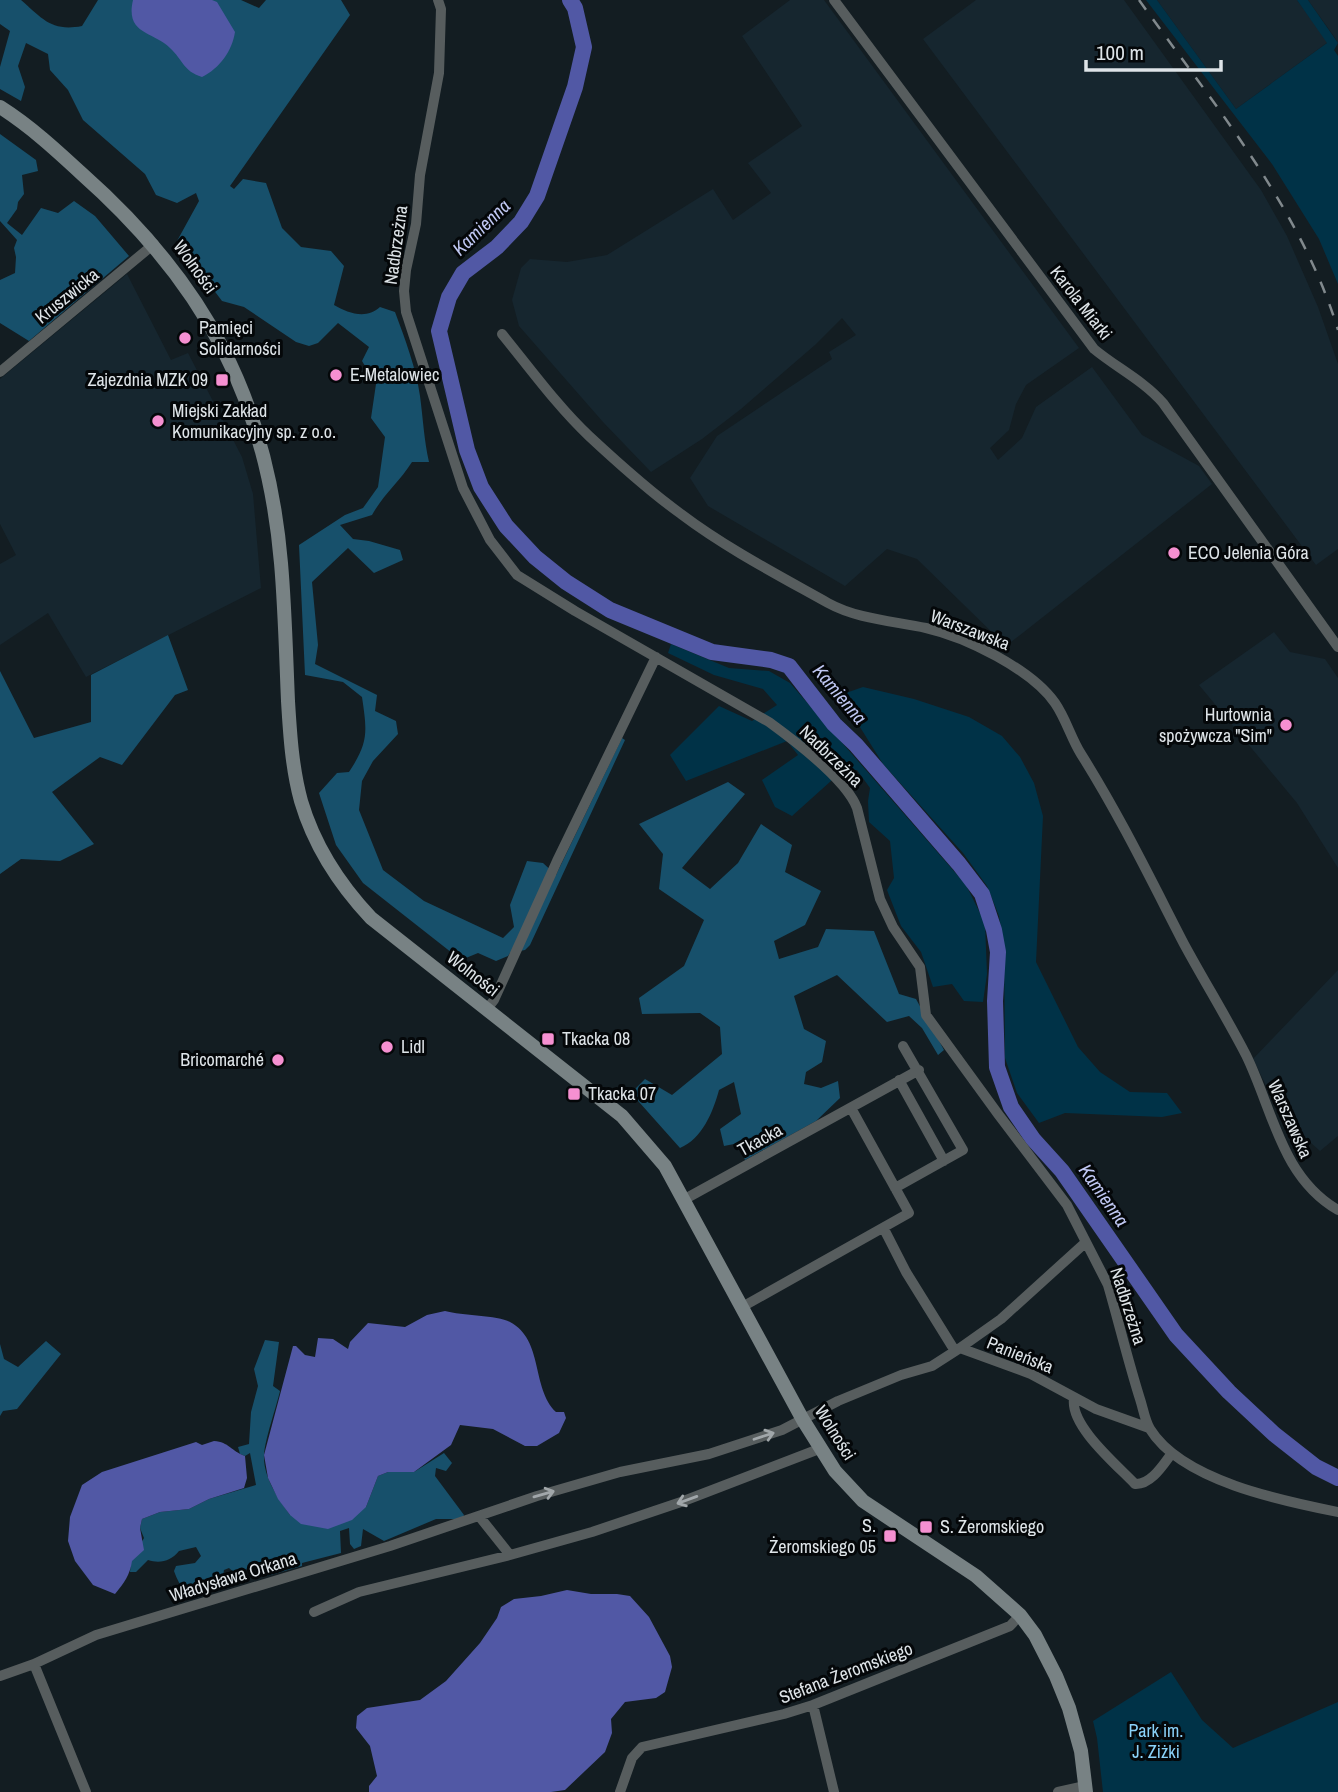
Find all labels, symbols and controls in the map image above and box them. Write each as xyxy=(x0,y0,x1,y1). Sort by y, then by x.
scale bar xyxy=(1086,28,1221,72)
text: 100 m xyxy=(1096,38,1144,67)
water label: Kamienna xyxy=(446,193,516,261)
street label: Nadbrzeżna xyxy=(378,204,413,286)
street label: Wolności xyxy=(168,235,223,299)
street label: Karola Miarki xyxy=(1045,260,1118,345)
street label: Kruszwicka xyxy=(29,262,104,329)
place label: Pamięci Solidarności xyxy=(199,315,281,361)
marker: Pamięci Solidarności xyxy=(177,330,193,346)
place label: E-Metalowiec xyxy=(350,362,439,387)
place label: Zajezdnia MZK 09 xyxy=(87,367,208,392)
marker: E-Metalowiec xyxy=(328,367,344,383)
marker: Zajezdnia MZK 09 xyxy=(214,372,230,388)
place label: Miejski Zakład Komunikacyjny sp. z o.o. xyxy=(172,398,336,444)
marker: Miejski Zakład Komunikacyjny sp. z o.o. xyxy=(150,413,166,429)
place label: ECO Jelenia Góra xyxy=(1188,540,1309,565)
marker: ECO Jelenia Góra xyxy=(1166,545,1182,561)
street label: Warszawska xyxy=(927,603,1013,656)
water label: Kamienna xyxy=(807,658,873,730)
place label: Hurtownia spożywcza "Sim" xyxy=(1159,702,1272,748)
marker: Hurtownia spożywcza "Sim" xyxy=(1278,717,1294,733)
street label: Nadbrzeżna xyxy=(794,719,869,792)
street label: Wolności xyxy=(442,945,505,1002)
place label: Tkacka 08 xyxy=(562,1026,630,1051)
marker: Tkacka 08 xyxy=(540,1031,556,1047)
place label: Lidl xyxy=(401,1034,425,1059)
marker: Lidl xyxy=(379,1039,395,1055)
place label: Bricomarché xyxy=(180,1047,264,1072)
marker: Bricomarché xyxy=(270,1052,286,1068)
street label: Warszawska xyxy=(1262,1076,1319,1162)
place label: Tkacka 07 xyxy=(588,1081,656,1106)
marker: Tkacka 07 xyxy=(566,1086,582,1102)
street label: Tkacka xyxy=(733,1117,787,1162)
water label: Kamienna xyxy=(1073,1158,1135,1232)
street label: Nadbrzeżna xyxy=(1104,1264,1153,1348)
street label: Panieńska xyxy=(983,1330,1057,1379)
street label: Wolności xyxy=(809,1400,862,1465)
one-way arrow xyxy=(752,1429,774,1441)
one-way arrow xyxy=(533,1487,555,1500)
one-way arrow xyxy=(677,1495,699,1507)
place label: S. Żeromskiego 05 xyxy=(769,1513,876,1559)
place label: S. Żeromskiego xyxy=(940,1514,1044,1539)
marker: S. Żeromskiego xyxy=(918,1519,934,1535)
marker: S. Żeromskiego 05 xyxy=(882,1528,898,1544)
street label: Władysława Orkana xyxy=(166,1545,299,1608)
street label: Stefana Żeromskiego xyxy=(775,1636,916,1709)
park label: Park im. J. Ziżki xyxy=(1129,1718,1183,1764)

